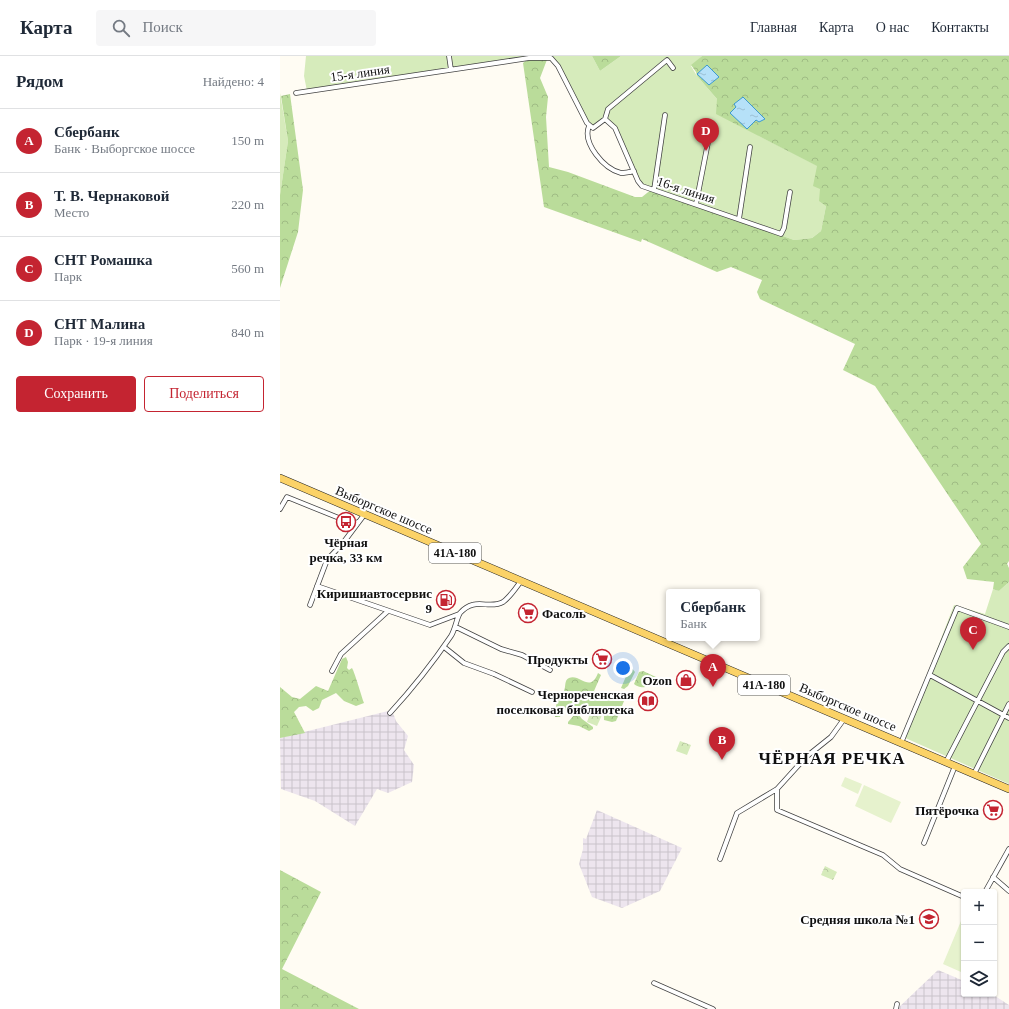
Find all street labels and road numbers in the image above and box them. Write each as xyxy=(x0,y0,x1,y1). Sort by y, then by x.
street label: 15-я линия xyxy=(329,61,391,85)
street label: 16-я линия xyxy=(655,174,717,206)
street label: Выборгское шоссе xyxy=(333,483,435,537)
road number: 41А-180 xyxy=(429,543,481,563)
road number: 41А-180 xyxy=(738,675,790,695)
street label: Выборгское шоссе xyxy=(797,680,899,734)

